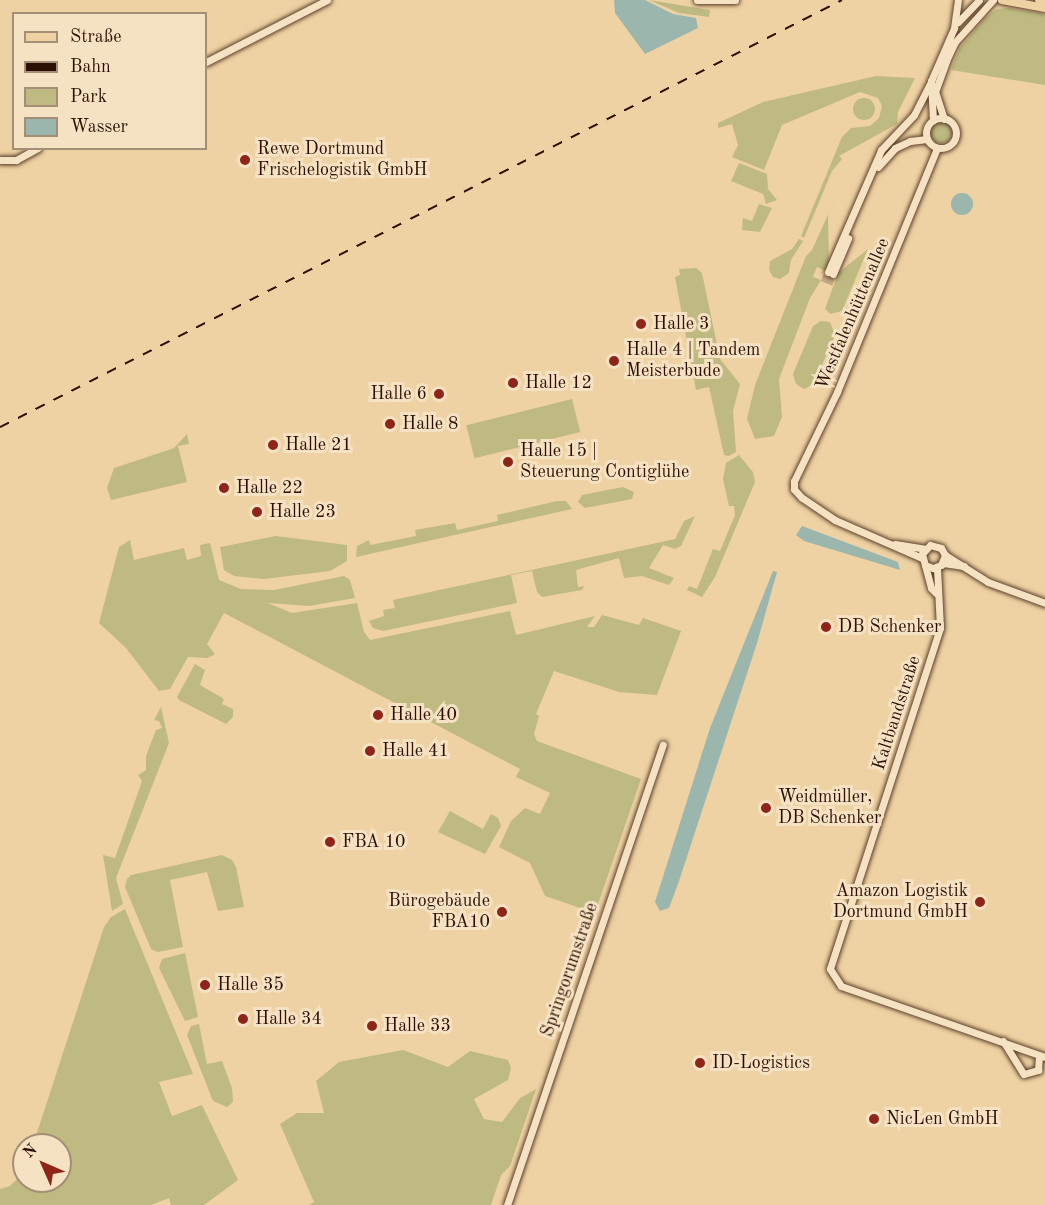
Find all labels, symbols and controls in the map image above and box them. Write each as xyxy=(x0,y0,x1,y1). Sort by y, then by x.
legend xyxy=(12,12,207,150)
text: Straße xyxy=(70,28,121,46)
text: Bahn xyxy=(70,58,111,76)
text: Park xyxy=(70,88,107,106)
text: Wasser xyxy=(70,118,128,136)
place label: Rewe Dortmund Frischelogistik GmbH xyxy=(257,139,428,182)
marker: Rewe Dortmund Frischelogistik GmbH xyxy=(238,153,252,167)
street label: Westfalenhüttenallee xyxy=(811,235,895,393)
place label: Halle 3 xyxy=(653,313,710,335)
marker: Halle 3 xyxy=(634,317,648,331)
place label: Halle 4 | Tandem Meisterbude xyxy=(626,340,760,382)
marker: Halle 4 | Tandem Meisterbude xyxy=(607,354,621,368)
place label: Halle 12 xyxy=(525,372,592,394)
marker: Halle 12 xyxy=(506,376,520,390)
place label: Halle 6 xyxy=(370,383,427,405)
marker: Halle 6 xyxy=(432,387,446,401)
place label: Halle 8 xyxy=(402,413,459,435)
marker: Halle 8 xyxy=(383,417,397,431)
place label: Halle 21 xyxy=(285,434,352,456)
marker: Halle 21 xyxy=(266,438,280,452)
place label: Halle 15 | Steuerung Contiglühe xyxy=(520,441,689,484)
marker: Halle 15 | Steuerung Contiglühe xyxy=(501,455,515,469)
place label: Halle 22 xyxy=(236,477,303,499)
marker: Halle 22 xyxy=(217,481,231,495)
place label: Halle 23 xyxy=(269,501,336,523)
marker: Halle 23 xyxy=(250,505,264,519)
place label: DB Schenker xyxy=(838,616,941,638)
marker: DB Schenker xyxy=(819,620,833,634)
street label: Kaltbandstraße xyxy=(868,653,926,773)
place label: Halle 40 xyxy=(390,704,457,726)
marker: Halle 40 xyxy=(371,708,385,722)
place label: Halle 41 xyxy=(382,740,449,762)
marker: Halle 41 xyxy=(363,744,377,758)
place label: Weidmüller, DB Schenker xyxy=(778,787,881,830)
marker: Weidmüller, DB Schenker xyxy=(759,801,773,815)
place label: FBA 10 xyxy=(342,831,406,853)
marker: FBA 10 xyxy=(323,835,337,849)
place label: Amazon Logistik Dortmund GmbH xyxy=(833,881,968,924)
place label: Bürogebäude FBA10 xyxy=(388,891,490,934)
marker: Amazon Logistik Dortmund GmbH xyxy=(973,895,987,909)
street label: Springorumstraße xyxy=(537,900,603,1040)
marker: Bürogebäude FBA10 xyxy=(495,905,509,919)
place label: Halle 35 xyxy=(217,974,284,996)
marker: Halle 35 xyxy=(198,978,212,992)
place label: Halle 34 xyxy=(255,1008,322,1030)
marker: Halle 34 xyxy=(236,1012,250,1026)
place label: Halle 33 xyxy=(384,1015,451,1037)
marker: Halle 33 xyxy=(365,1019,379,1033)
place label: ID-Logistics xyxy=(712,1052,810,1074)
marker: ID-Logistics xyxy=(693,1056,707,1070)
place label: NicLen GmbH xyxy=(886,1108,998,1130)
marker: NicLen GmbH xyxy=(867,1112,881,1126)
north arrow xyxy=(12,1133,72,1193)
text: N xyxy=(21,1142,41,1162)

